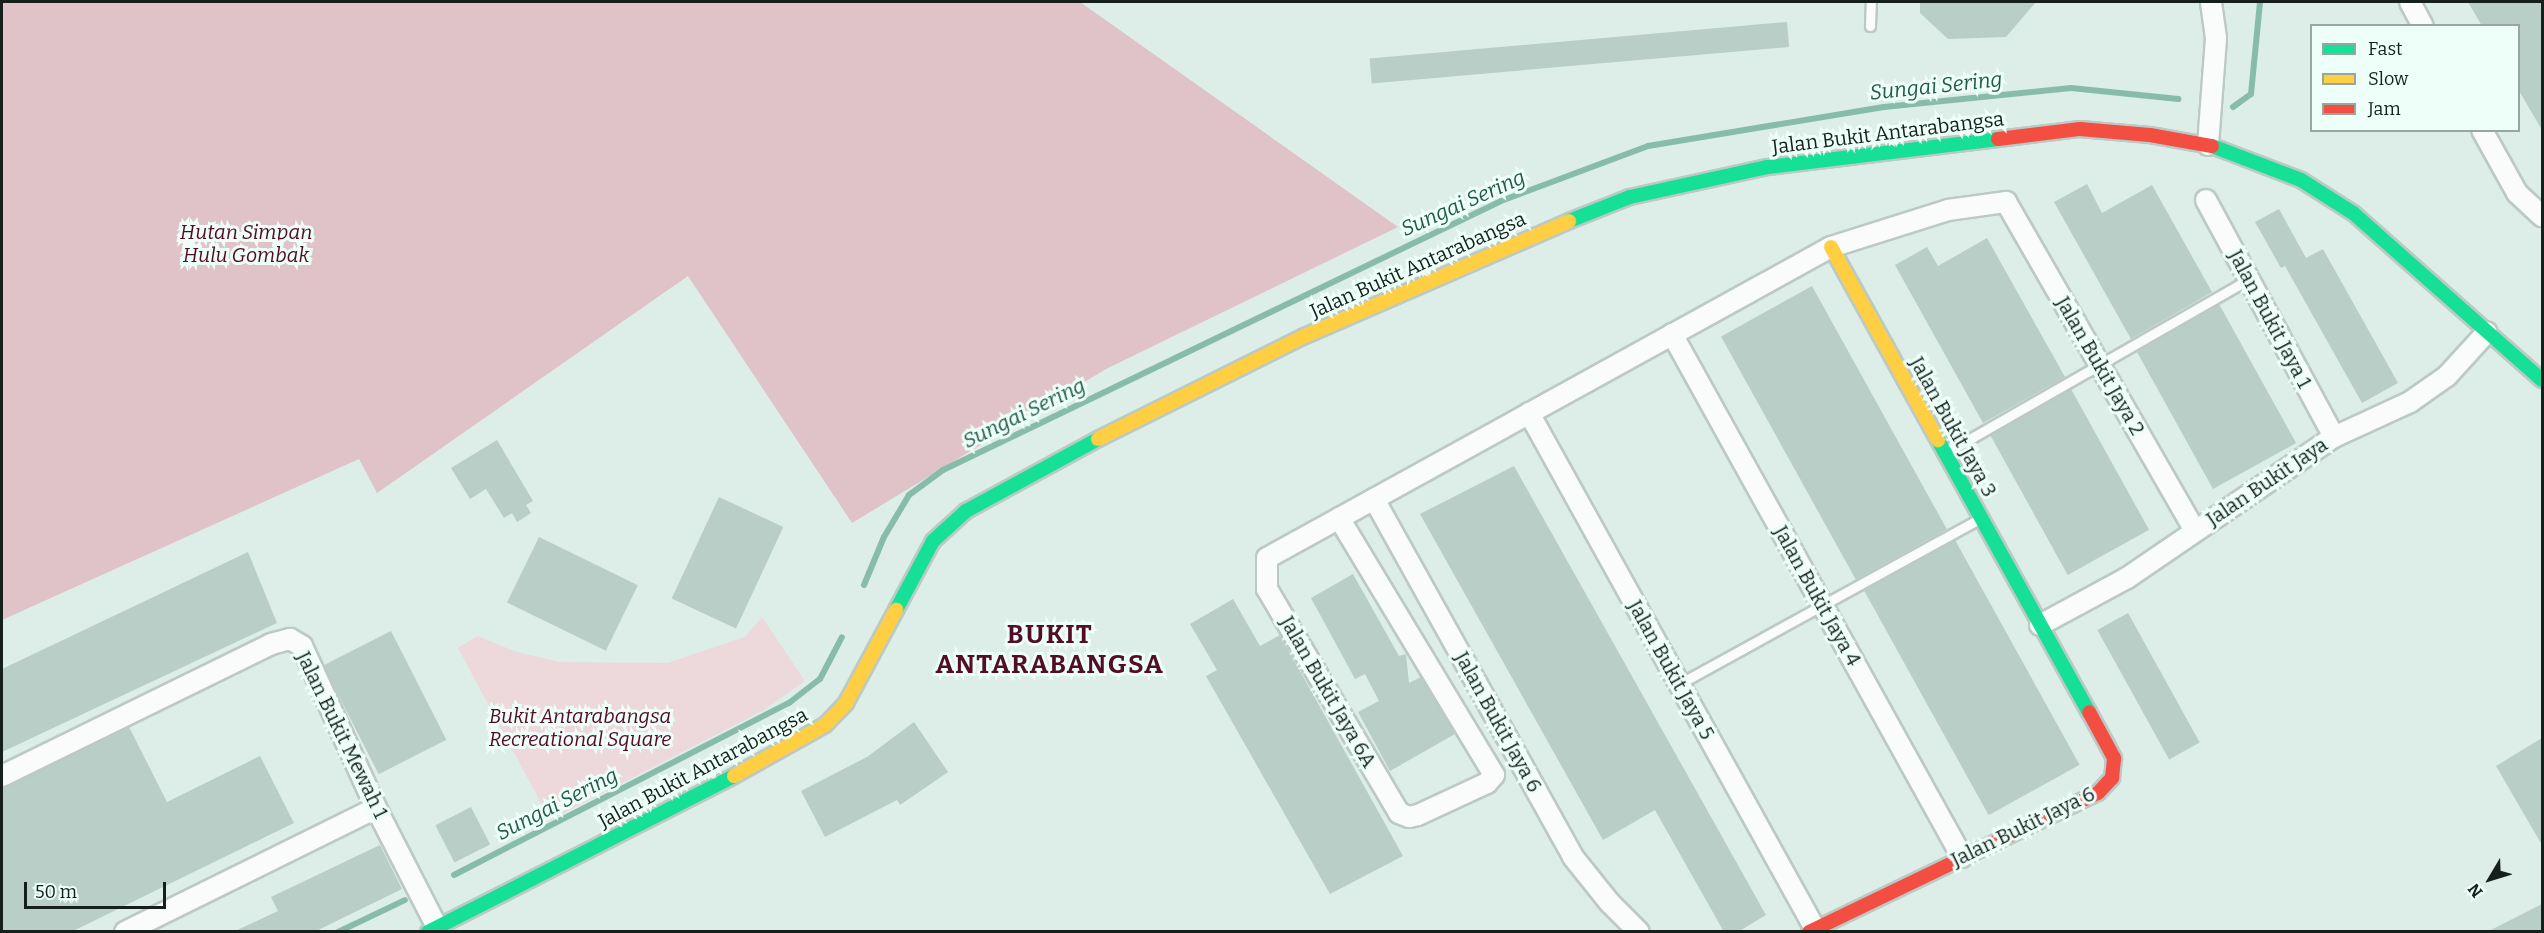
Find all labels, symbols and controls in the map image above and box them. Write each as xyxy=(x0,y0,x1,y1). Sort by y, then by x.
legend xyxy=(2310,24,2520,132)
text: Fast xyxy=(2368,38,2403,60)
water label: Sungai Sering xyxy=(1868,66,2004,106)
text: Slow xyxy=(2368,68,2408,90)
text: Jam xyxy=(2368,98,2401,120)
street label: Jalan Bukit Antarabangsa xyxy=(1771,107,2005,159)
water label: Sungai Sering xyxy=(1397,164,1529,242)
street label: Jalan Bukit Antarabangsa xyxy=(1306,207,1530,323)
park label: Hutan Simpan Hulu Gombak xyxy=(180,221,312,268)
street label: Jalan Bukit Jaya 1 xyxy=(2223,246,2317,392)
street label: Jalan Bukit Jaya 2 xyxy=(2051,292,2149,440)
street label: Jalan Bukit Jaya 3 xyxy=(1905,353,2001,501)
water label: Sungai Sering xyxy=(959,372,1089,454)
street label: Jalan Bukit Jaya xyxy=(2202,433,2332,531)
street label: Jalan Bukit Jaya 4 xyxy=(1769,522,1865,670)
street label: Jalan Bukit Jaya 5 xyxy=(1623,596,1719,744)
street label: Jalan Bukit Jaya 6A xyxy=(1275,612,1381,772)
district label: BUKIT ANTARABANGSA xyxy=(936,619,1164,680)
street label: Jalan Bukit Mewah 1 xyxy=(291,648,393,822)
street label: Jalan Bukit Jaya 6 xyxy=(1450,648,1546,796)
street label: Jalan Bukit Antarabangsa xyxy=(594,703,812,833)
park label: Bukit Antarabangsa Recreational Square xyxy=(489,705,671,752)
water label: Sungai Sering xyxy=(492,763,622,845)
street label: Jalan Bukit Jaya 6 xyxy=(1947,782,2099,872)
north arrow xyxy=(2460,849,2520,909)
scale bar xyxy=(27,870,170,908)
text: N xyxy=(2464,880,2487,901)
text: 50 m xyxy=(35,881,77,903)

